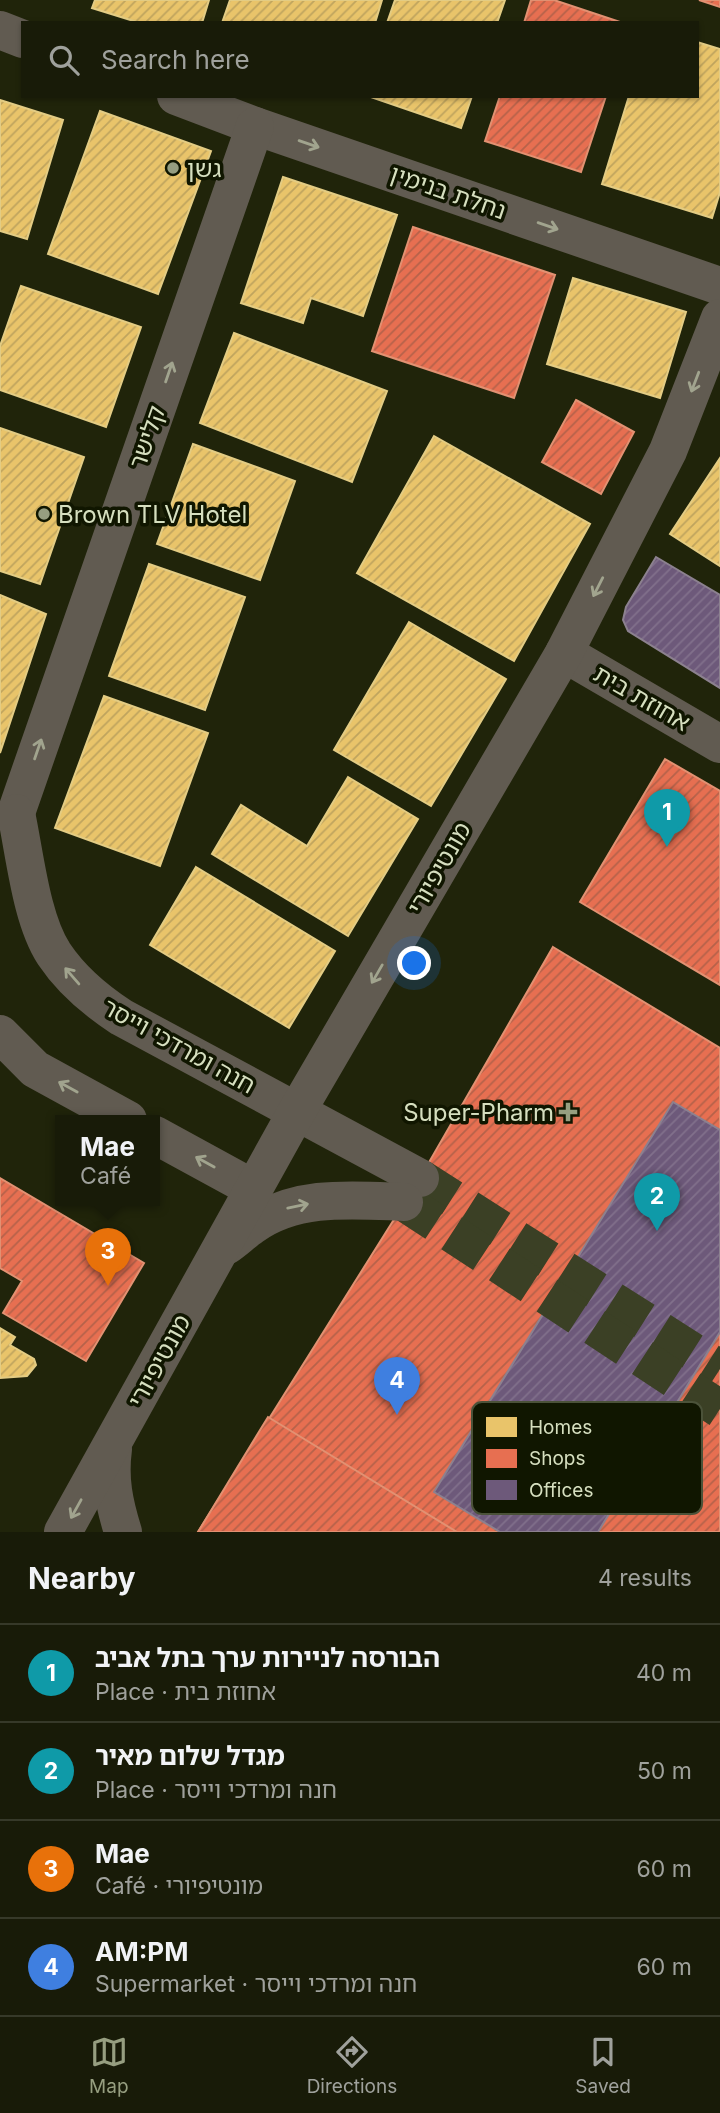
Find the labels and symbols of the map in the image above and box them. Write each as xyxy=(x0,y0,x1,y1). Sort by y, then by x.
one-way arrow xyxy=(298,139,320,151)
place label: גשן xyxy=(187,154,221,183)
street label: נחלת בנימין xyxy=(386,159,510,225)
marker: גשן xyxy=(165,160,181,176)
one-way arrow xyxy=(536,221,558,233)
one-way arrow xyxy=(163,361,176,383)
one-way arrow xyxy=(688,371,701,392)
street label: קלישר xyxy=(123,402,171,472)
place label: Brown TLV Hotel xyxy=(58,500,247,529)
marker: Brown TLV Hotel xyxy=(36,506,52,522)
one-way arrow xyxy=(590,576,604,597)
street label: אחוזת בית xyxy=(589,659,695,737)
one-way arrow xyxy=(33,738,45,760)
pin: 1 xyxy=(644,789,690,847)
street label: מונטיפיורי xyxy=(401,817,477,919)
your location xyxy=(397,946,431,980)
one-way arrow xyxy=(370,963,383,984)
one-way arrow xyxy=(64,967,80,985)
street label: חנה ומרדכי וייסר xyxy=(98,992,260,1100)
one-way arrow xyxy=(58,1080,79,1093)
place label: Super-Pharm xyxy=(403,1098,554,1127)
marker: Super-Pharm xyxy=(560,1104,576,1120)
one-way arrow xyxy=(195,1155,215,1169)
pin: 2 xyxy=(634,1173,680,1231)
one-way arrow xyxy=(286,1198,309,1212)
pin: 3 xyxy=(85,1228,131,1286)
street label: מונטיפיורי xyxy=(122,1310,196,1412)
pin: 4 xyxy=(374,1357,420,1415)
legend xyxy=(472,1402,702,1514)
text: Homes xyxy=(529,1416,592,1439)
text: Shops xyxy=(529,1447,585,1470)
text: Offices xyxy=(529,1479,593,1502)
one-way arrow xyxy=(69,1498,83,1518)

